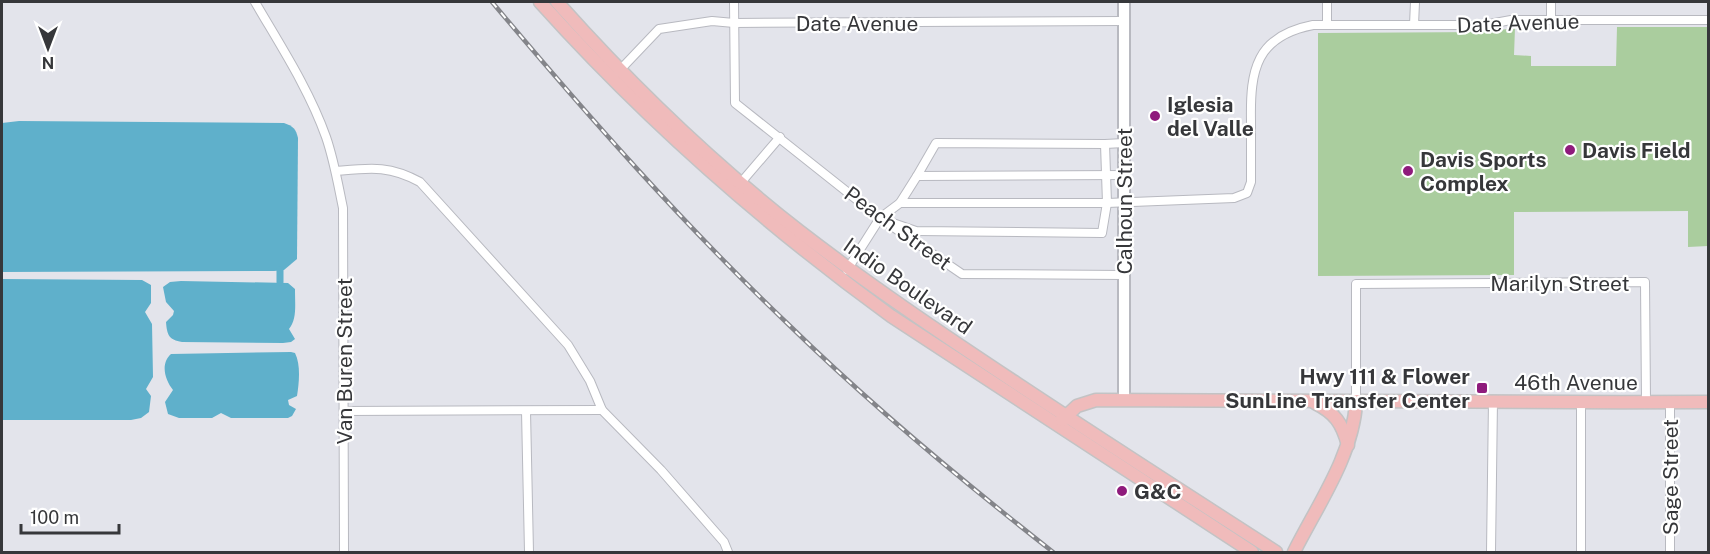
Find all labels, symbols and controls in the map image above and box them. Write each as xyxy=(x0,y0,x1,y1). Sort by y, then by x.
street label: Date Avenue xyxy=(1456,8,1580,38)
street label: Date Avenue xyxy=(796,11,918,36)
north arrow xyxy=(18,18,78,78)
text: N xyxy=(42,53,54,72)
place label: Iglesia del Valle xyxy=(1167,92,1254,141)
marker: Iglesia del Valle xyxy=(1148,109,1162,123)
street label: Calhoun Street xyxy=(1112,127,1137,275)
place label: Davis Field xyxy=(1582,138,1690,163)
marker: Davis Field xyxy=(1563,143,1577,157)
place label: Davis Sports Complex xyxy=(1420,147,1547,196)
marker: Davis Sports Complex xyxy=(1401,164,1415,178)
street label: Peach Street xyxy=(840,181,956,275)
street label: Indio Boulevard xyxy=(839,232,977,340)
street label: Marilyn Street xyxy=(1490,271,1630,296)
street label: Van Buren Street xyxy=(332,278,357,444)
place label: Hwy 111 & Flower SunLine Transfer Center xyxy=(1225,364,1470,413)
street label: 46th Avenue xyxy=(1514,370,1638,395)
marker: Hwy 111 & Flower SunLine Transfer Center xyxy=(1475,381,1489,395)
street label: Sage Street xyxy=(1658,419,1683,535)
place label: G&C xyxy=(1134,479,1181,504)
marker: G&C xyxy=(1115,484,1129,498)
scale bar xyxy=(21,497,118,535)
text: 100 m xyxy=(30,507,79,528)

